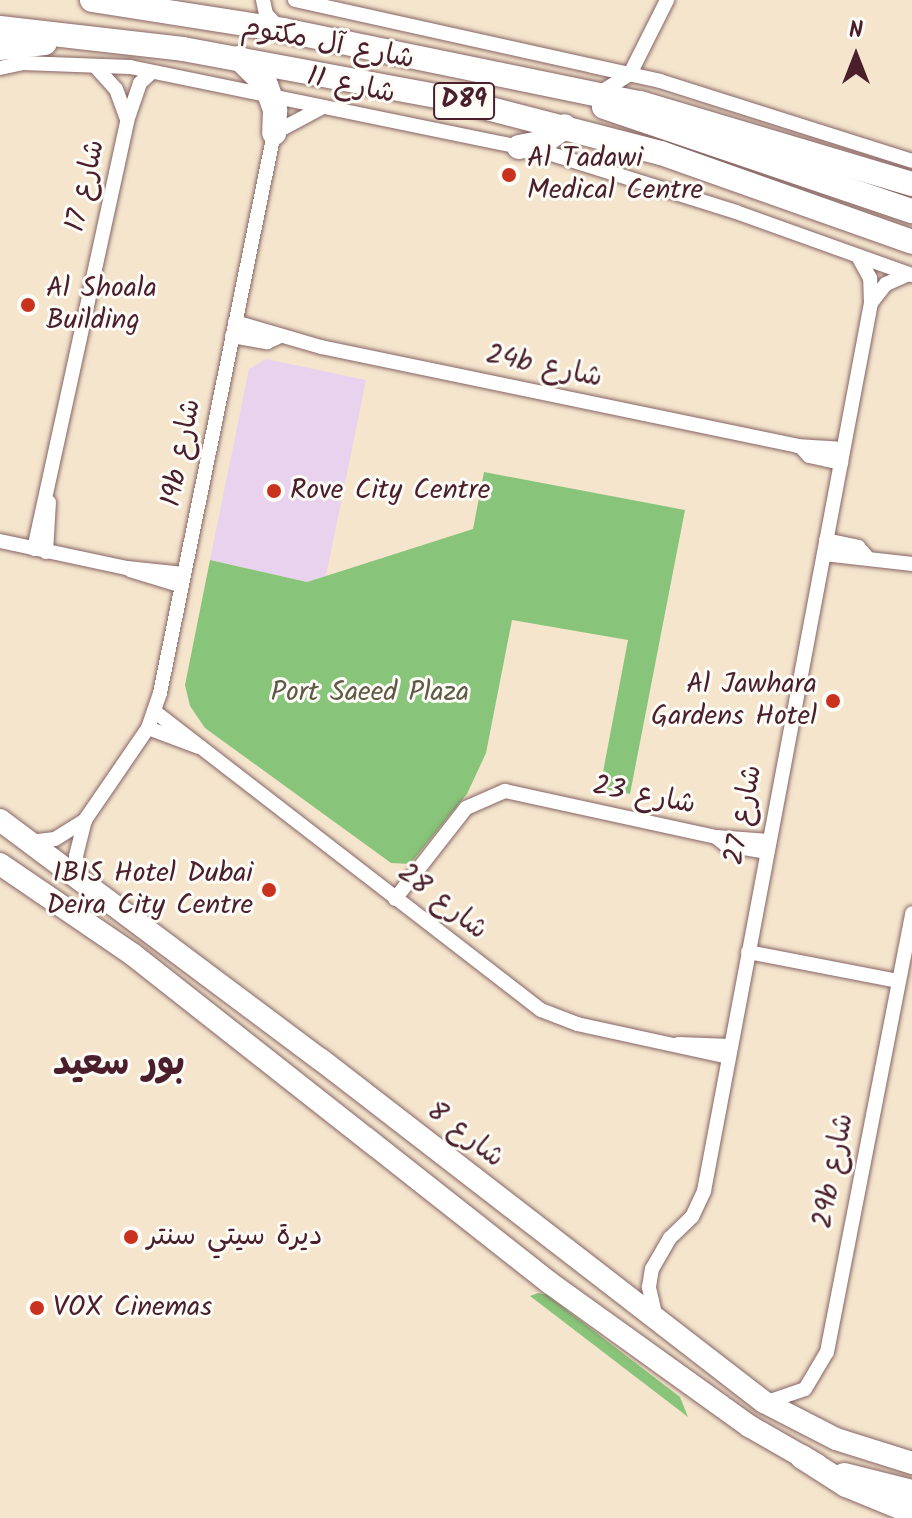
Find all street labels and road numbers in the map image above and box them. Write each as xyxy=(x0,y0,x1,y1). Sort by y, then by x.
street label: شارع آل مكتوم xyxy=(239,11,417,77)
street label: شارع 11 xyxy=(304,60,398,112)
road number: D89 xyxy=(432,79,496,123)
street label: شارع 17 xyxy=(59,137,113,235)
street label: 24b شارع xyxy=(483,338,605,396)
street label: 19b شارع xyxy=(155,396,209,510)
street label: شارع 27 xyxy=(718,762,770,868)
street label: شارع 23 xyxy=(590,770,698,822)
street label: شارع 28 xyxy=(390,856,494,948)
street label: شارع 8 xyxy=(420,1094,510,1176)
street label: 29b شارع xyxy=(806,1111,862,1231)

